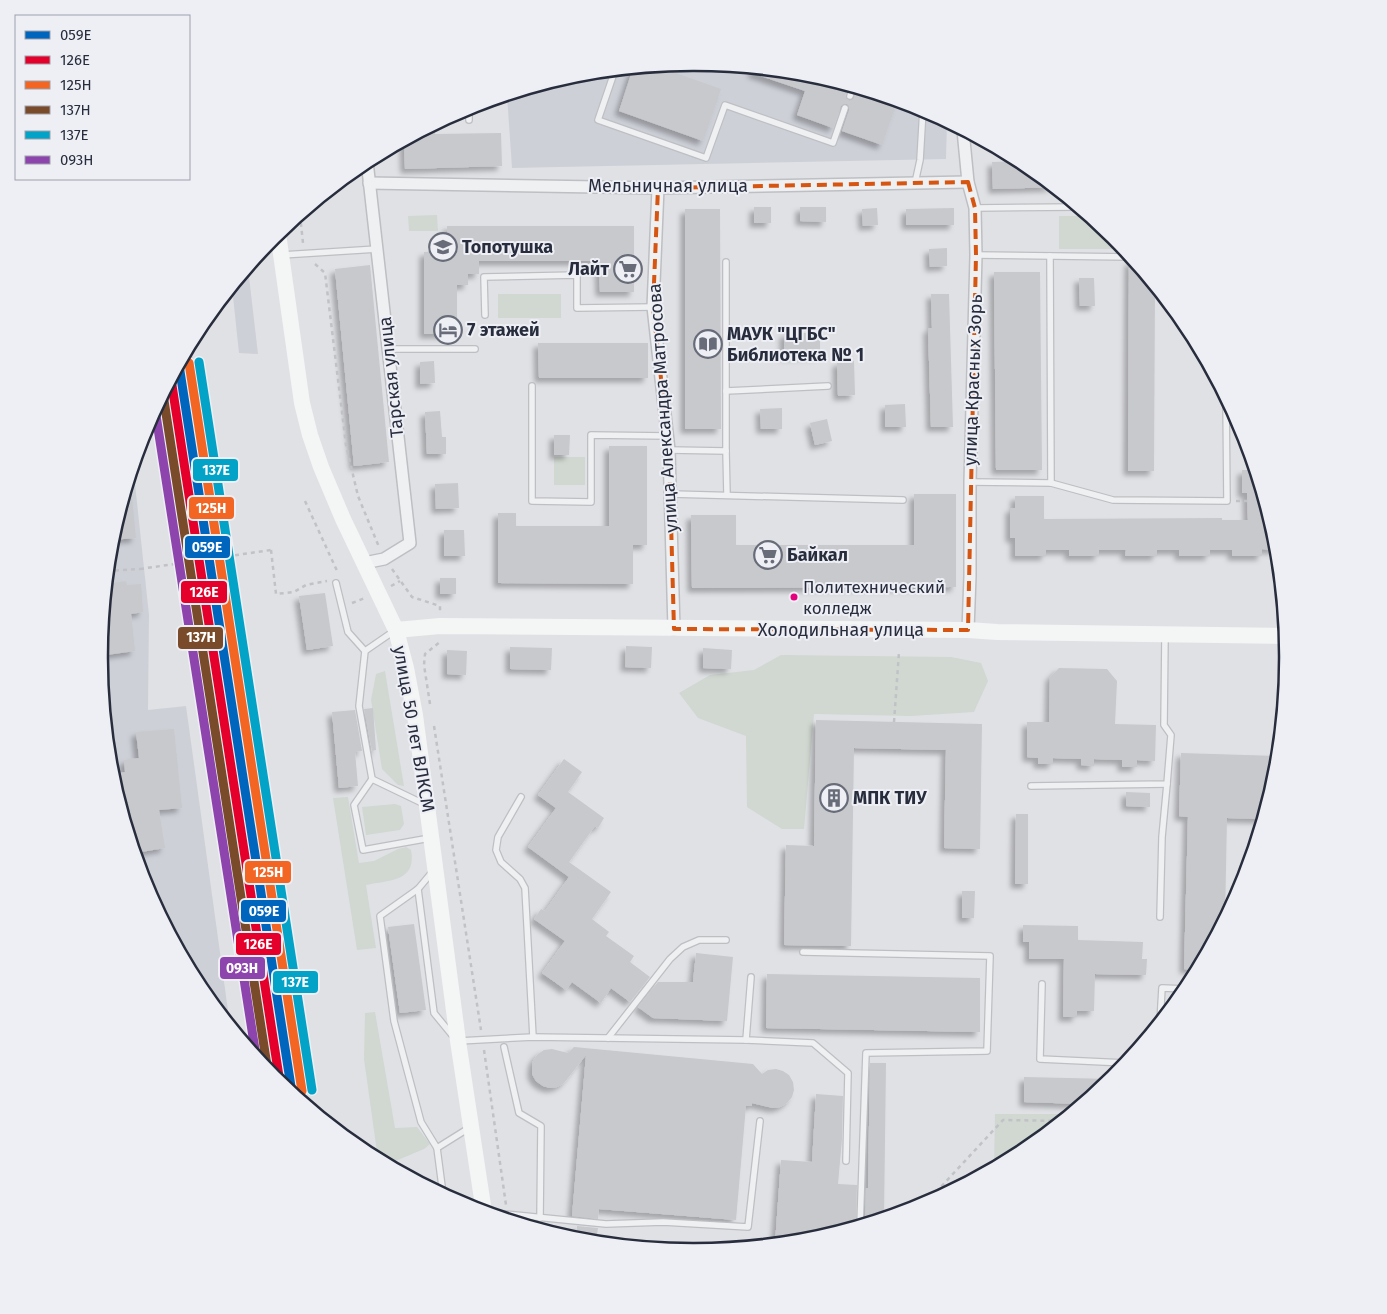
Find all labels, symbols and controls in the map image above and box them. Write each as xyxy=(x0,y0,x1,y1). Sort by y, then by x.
legend xyxy=(15,15,190,180)
text: 059Е xyxy=(60,26,92,44)
text: 126Е xyxy=(60,51,90,69)
text: 125Н xyxy=(60,76,92,94)
text: 137Н xyxy=(60,101,91,119)
text: 137Е xyxy=(60,126,89,144)
text: 093Н xyxy=(60,151,93,169)
street label: Мельничная улица xyxy=(588,175,748,197)
school or university icon: Топотушка xyxy=(428,232,458,262)
place label: Топотушка xyxy=(462,236,553,258)
supermarket icon: Лайт xyxy=(613,254,643,284)
place label: Лайт xyxy=(568,258,609,280)
street label: улица Александра Матросова xyxy=(643,283,683,533)
street label: улица Красных Зорь xyxy=(959,294,987,466)
hotel icon: 7 этажей xyxy=(433,315,463,345)
street label: Тарская улица xyxy=(374,316,408,438)
place label: 7 этажей xyxy=(467,319,540,341)
place label: МАУК "ЦГБС" Библиотека № 1 xyxy=(727,323,864,366)
library icon: МАУК "ЦГБС" Библиотека № 1 xyxy=(693,329,723,359)
line badge: 137Е xyxy=(192,458,239,482)
text: 137Е xyxy=(202,462,230,479)
line badge: 125Н xyxy=(188,496,235,520)
text: 125Н xyxy=(196,500,226,517)
line badge: 059Е xyxy=(184,535,231,559)
text: 059Е xyxy=(192,539,222,556)
supermarket icon: Байкал xyxy=(753,540,783,570)
place label: Байкал xyxy=(787,544,848,566)
place label: Политехнический колледж xyxy=(803,577,945,619)
line badge: 126Е xyxy=(180,580,228,604)
text: 126Е xyxy=(190,584,219,601)
marker: Политехнический колледж xyxy=(789,592,799,602)
street label: Холодильная улица xyxy=(758,619,924,641)
line badge: 137Н xyxy=(177,626,224,650)
text: 137Н xyxy=(186,629,216,646)
street label: улица 50 лет ВЛКСМ xyxy=(389,644,439,814)
building icon: МПК ТИУ xyxy=(819,783,849,813)
place label: МПК ТИУ xyxy=(853,787,927,809)
line badge: 125Н xyxy=(244,860,292,884)
text: 125Н xyxy=(253,864,283,881)
line badge: 059Е xyxy=(240,899,287,923)
text: 059Е xyxy=(249,903,279,920)
line badge: 126Е xyxy=(235,932,282,956)
text: 126Е xyxy=(244,936,273,953)
line badge: 093Н xyxy=(219,956,266,980)
text: 093Н xyxy=(226,960,258,977)
line badge: 137Е xyxy=(272,970,319,994)
text: 137Е xyxy=(281,974,309,991)

